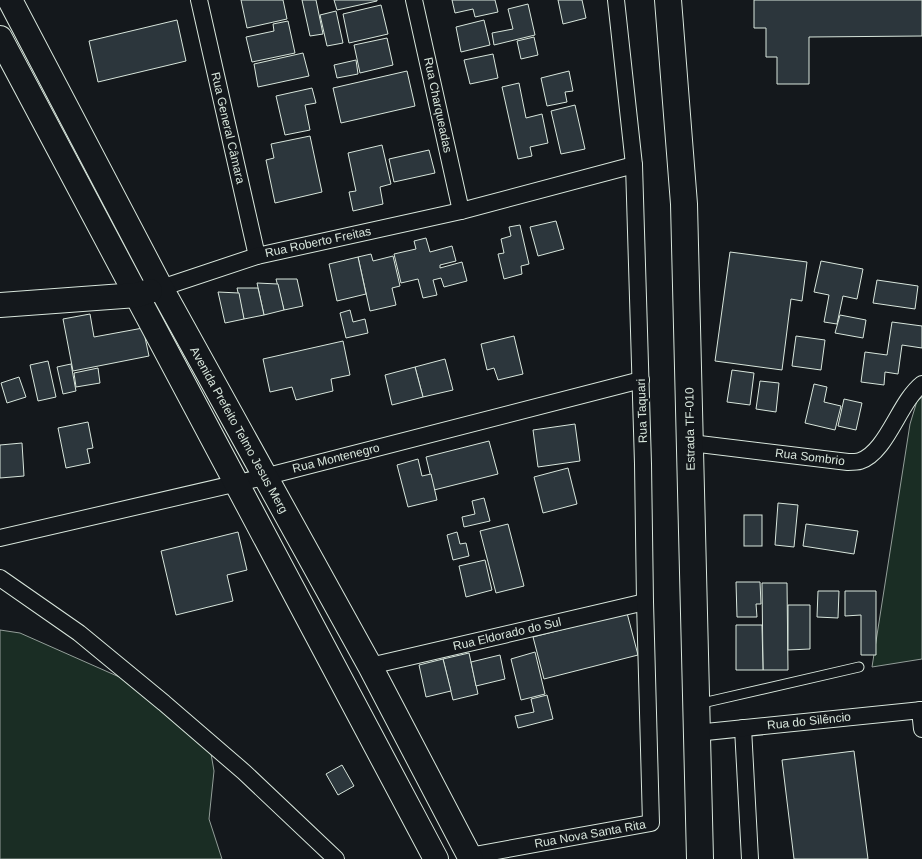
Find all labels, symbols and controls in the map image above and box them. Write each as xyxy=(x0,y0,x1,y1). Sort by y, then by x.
street label: Rua Charqueadas xyxy=(421,56,455,154)
street label: Rua General Câmara xyxy=(208,71,248,185)
street label: Rua Roberto Freitas xyxy=(264,224,372,260)
street label: Avenida Prefeito Telmo Jesus Merg xyxy=(187,344,291,516)
street label: Rua Taquari xyxy=(634,379,650,443)
street label: Estrada TF-010 xyxy=(682,387,698,471)
street label: Rua Montenegro xyxy=(291,440,381,476)
street label: Rua Sombrio xyxy=(774,446,846,468)
street label: Rua Eldorado do Sul xyxy=(451,615,563,653)
street label: Rua do Silêncio xyxy=(766,710,852,732)
street label: Rua Nova Santa Rita xyxy=(533,817,647,851)

